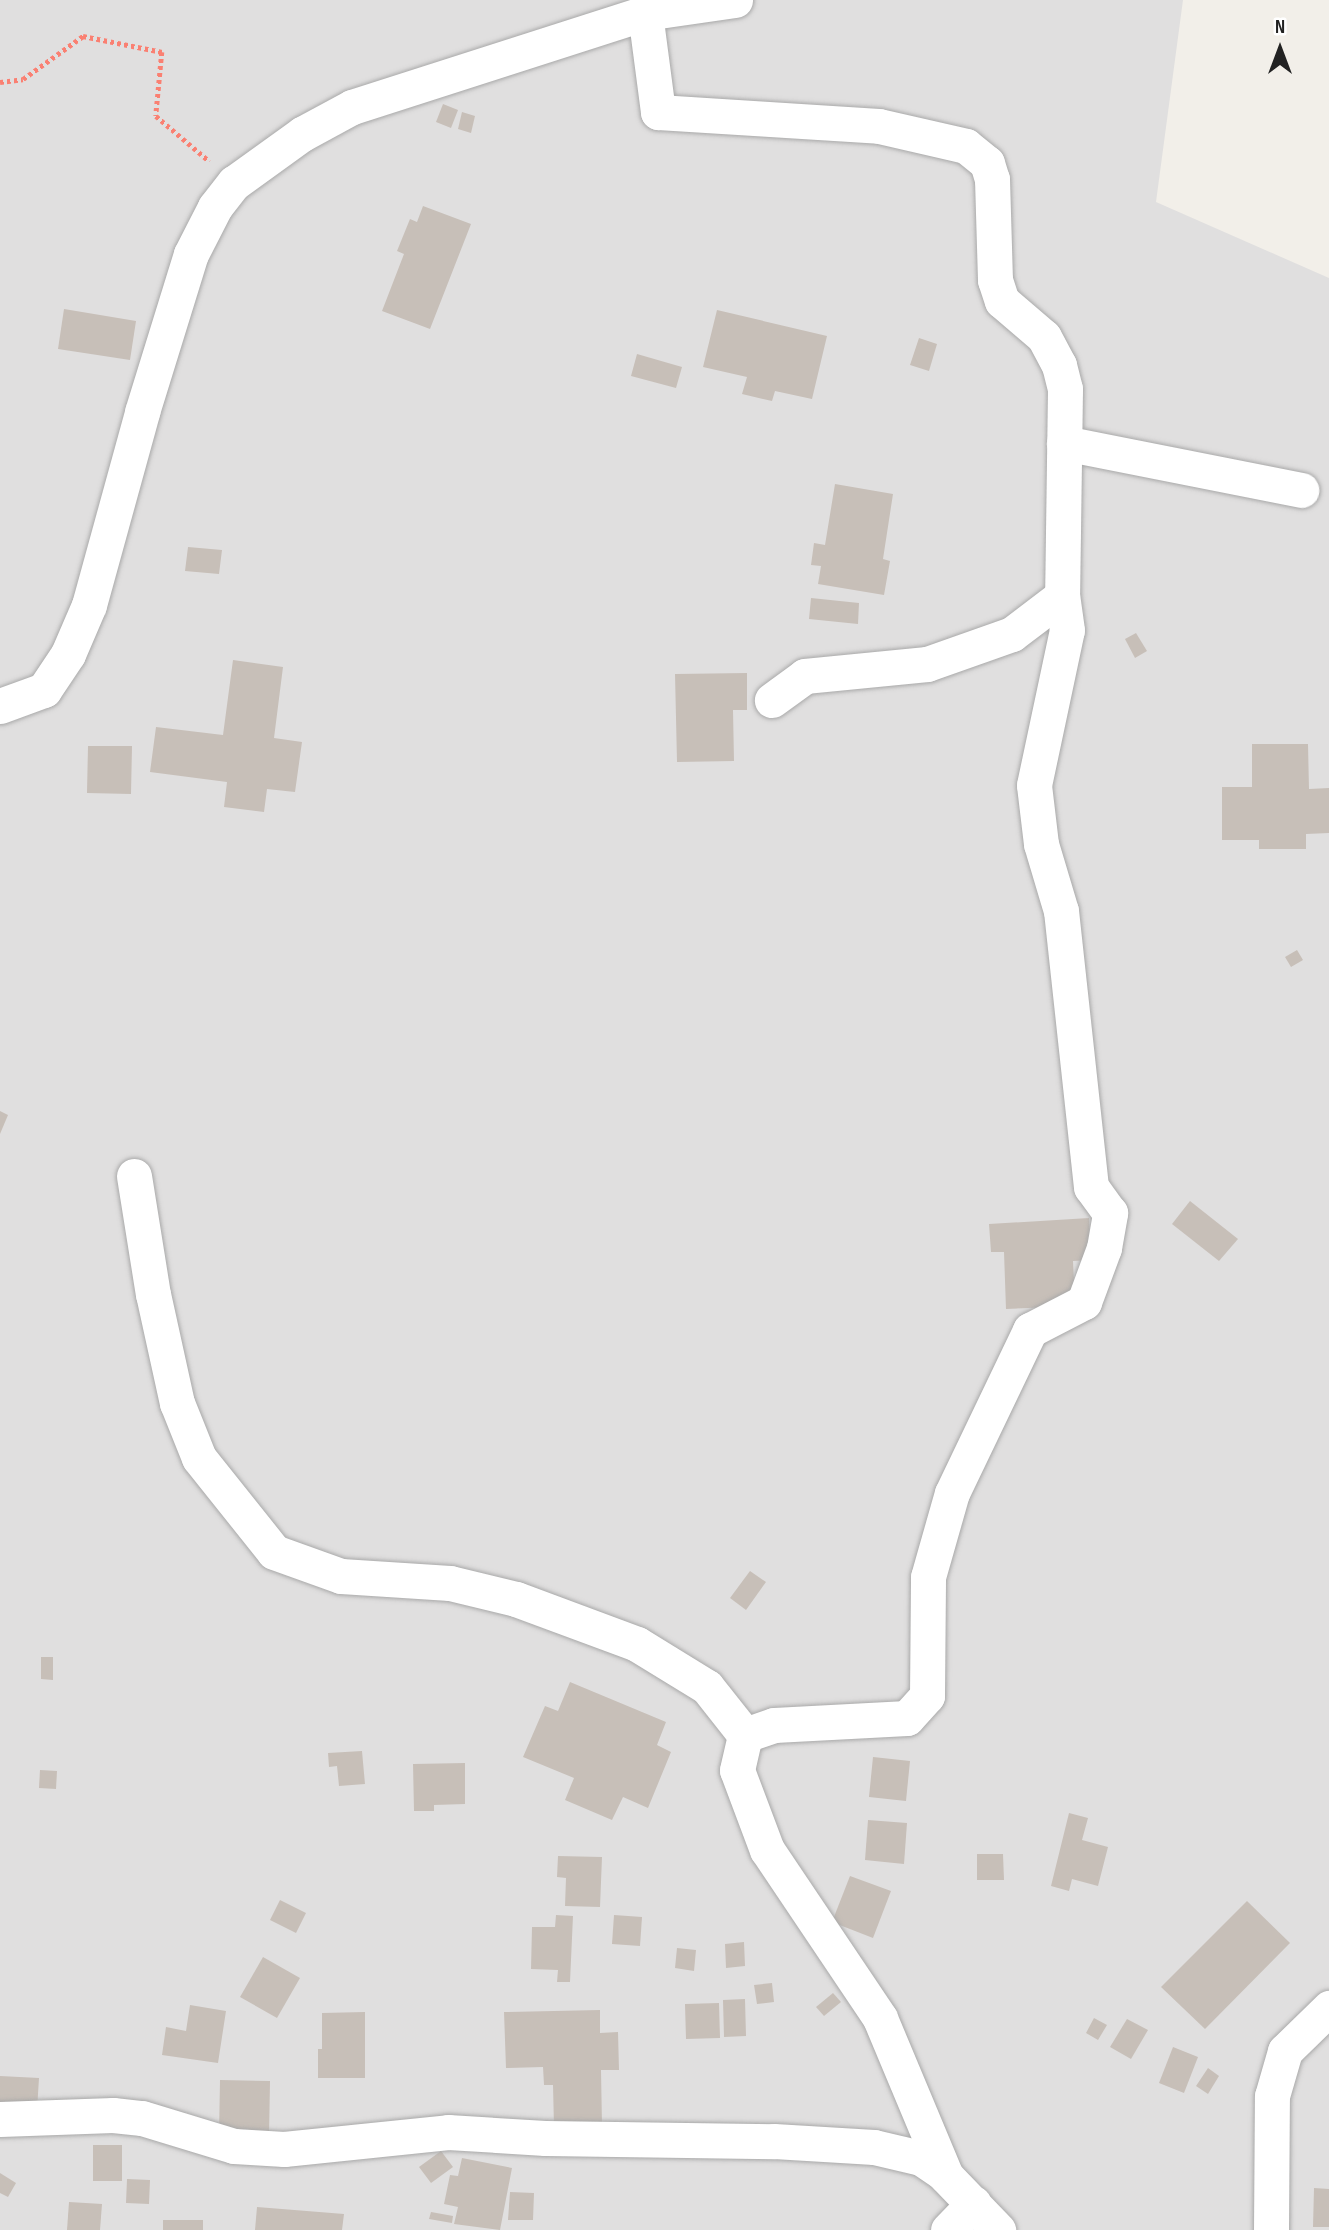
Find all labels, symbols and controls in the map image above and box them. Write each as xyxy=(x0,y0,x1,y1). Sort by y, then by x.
north arrow xyxy=(1245,14,1315,84)
text: N xyxy=(1275,16,1285,39)

